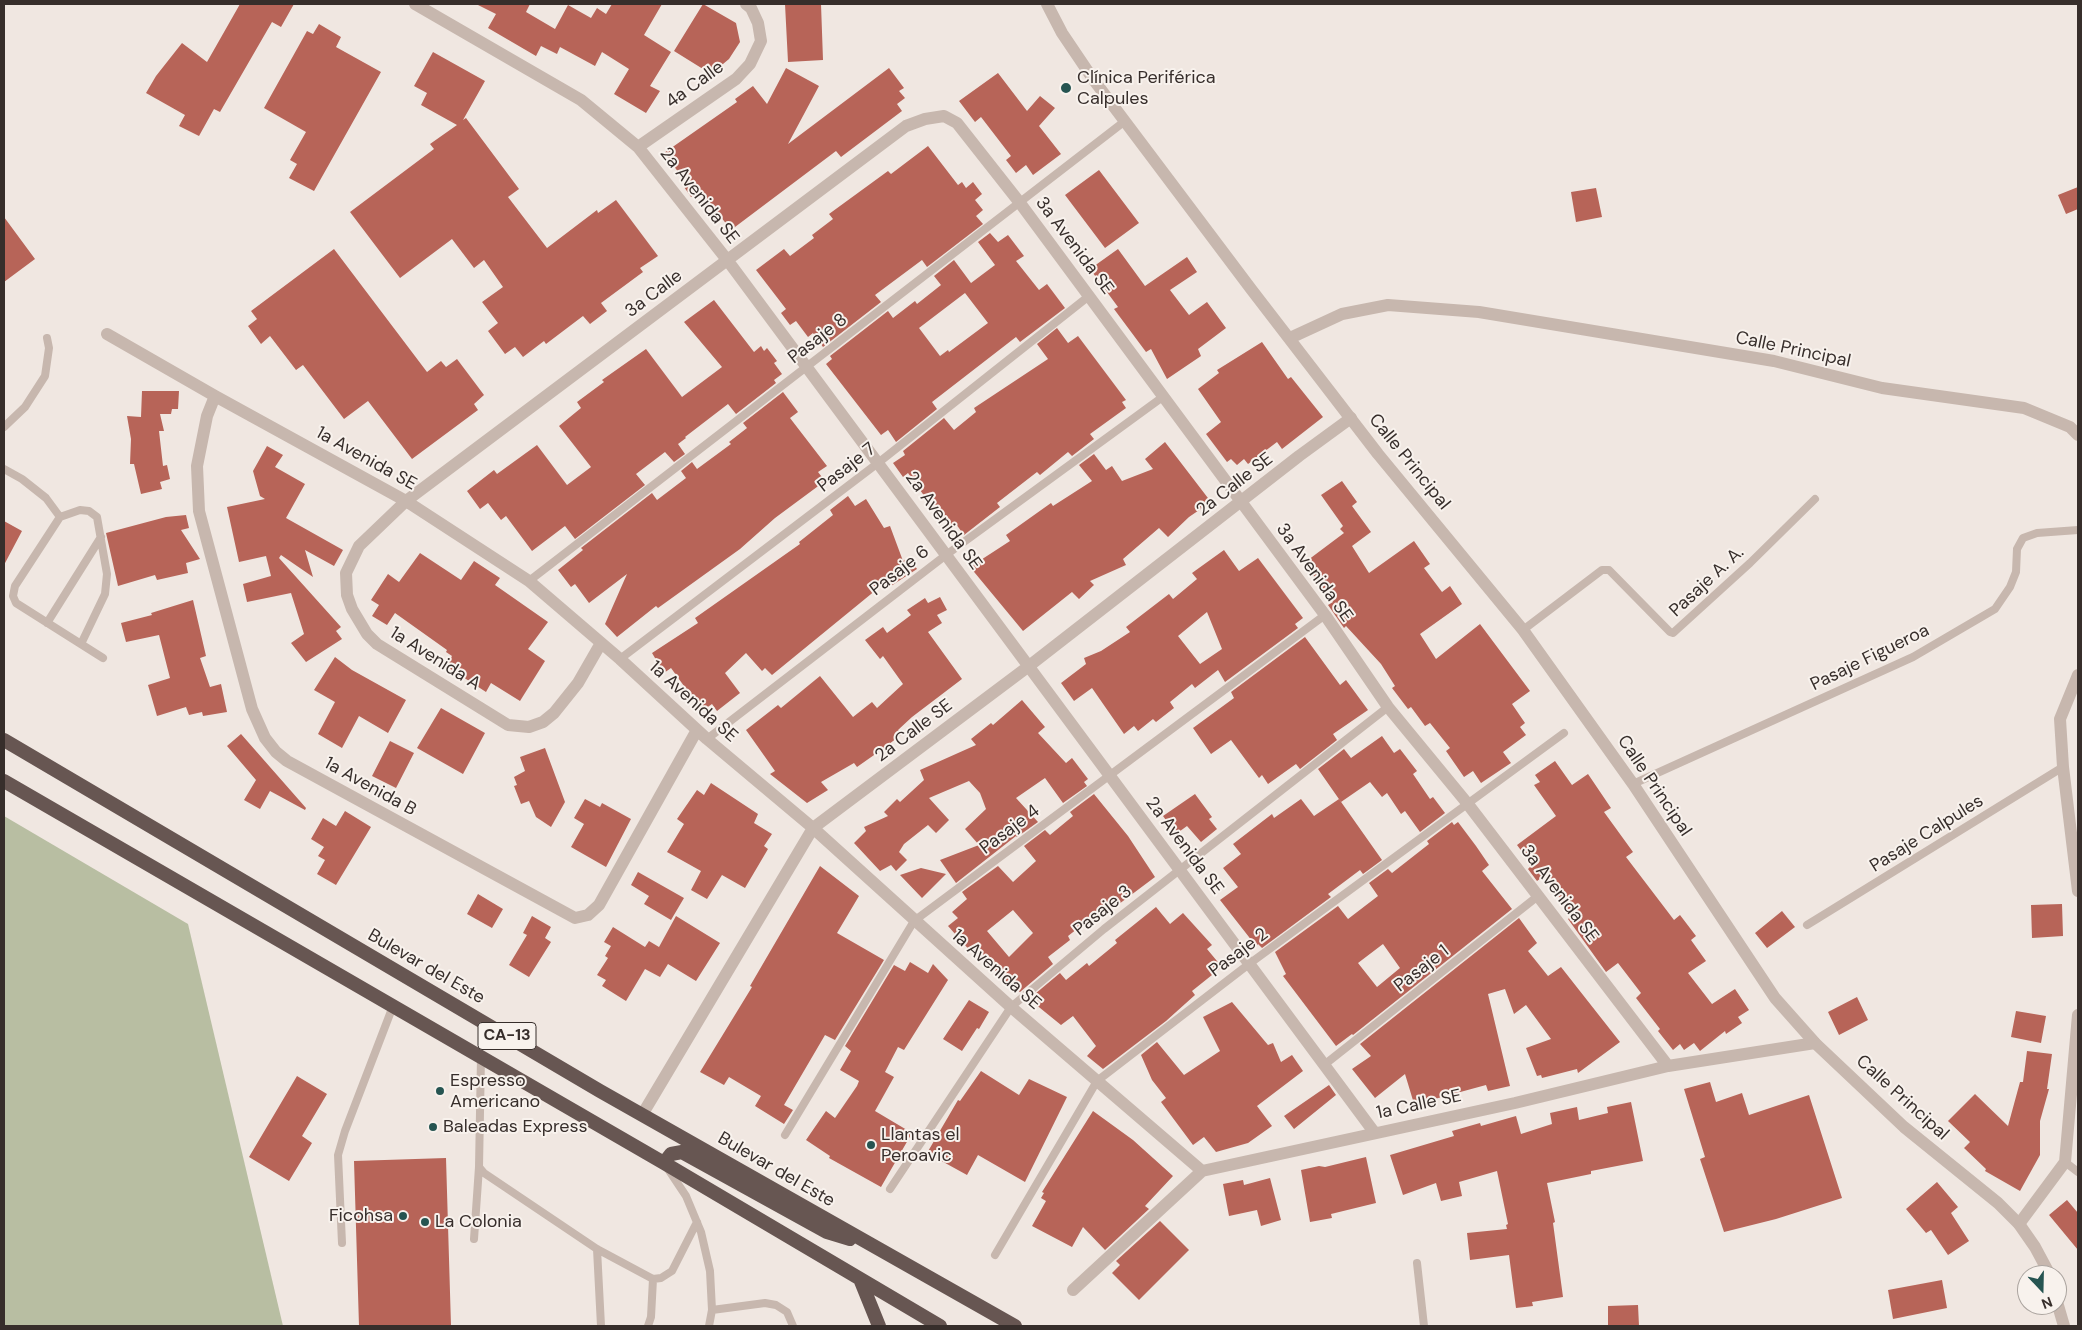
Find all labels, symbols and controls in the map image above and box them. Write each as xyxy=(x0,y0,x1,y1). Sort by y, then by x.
street label: 4a Calle xyxy=(662,57,728,113)
place label: Clínica Periférica Calpules xyxy=(1077,67,1216,110)
marker: Clínica Periférica Calpules xyxy=(1059,81,1073,95)
street label: 2a Avenida SE xyxy=(655,144,743,248)
street label: 3a Avenida SE xyxy=(1030,193,1118,299)
street label: 3a Calle xyxy=(621,265,687,323)
street label: Pasaje 8 xyxy=(784,309,852,369)
street label: Calle Principal xyxy=(1733,327,1853,373)
street label: Calle Principal xyxy=(1364,410,1454,514)
street label: 1a Avenida SE xyxy=(312,422,420,496)
street label: Pasaje 7 xyxy=(814,439,880,497)
street label: 2a Calle SE xyxy=(1192,448,1278,522)
street label: 2a Avenida SE xyxy=(900,468,986,574)
street label: 3a Avenida SE xyxy=(1271,519,1357,627)
street label: Pasaje 6 xyxy=(866,541,934,601)
street label: Pasaje A. A. xyxy=(1665,542,1749,622)
street label: Pasaje Figueroa xyxy=(1807,620,1933,696)
street label: 1a Avenida A xyxy=(386,623,484,695)
street label: 1a Avenida SE xyxy=(644,657,742,747)
street label: 2a Calle SE xyxy=(871,695,957,767)
street label: Calle Principal xyxy=(1612,731,1696,841)
street label: 1a Avenida B xyxy=(320,753,420,821)
street label: Pasaje Calpules xyxy=(1866,791,1988,877)
street label: 2a Avenida SE xyxy=(1140,793,1228,899)
street label: Pasaje 4 xyxy=(976,801,1044,859)
street label: 3a Avenida SE xyxy=(1515,841,1603,947)
street label: Pasaje 3 xyxy=(1070,881,1136,941)
street label: Pasaje 2 xyxy=(1205,924,1273,982)
street label: Bulevar del Este xyxy=(364,925,488,1009)
street label: 1a Avenida SE xyxy=(947,925,1045,1015)
street label: Pasaje 1 xyxy=(1390,941,1454,997)
road number: CA-13 xyxy=(478,1022,536,1050)
street label: Calle Principal xyxy=(1851,1051,1953,1145)
place label: Espresso Americano xyxy=(450,1070,540,1112)
marker: Espresso Americano xyxy=(434,1085,446,1097)
street label: 1a Calle SE xyxy=(1374,1085,1464,1125)
place label: Baleadas Express xyxy=(443,1116,588,1138)
marker: Baleadas Express xyxy=(427,1121,439,1133)
place label: Llantas el Peroavic xyxy=(881,1124,960,1166)
street label: Bulevar del Este xyxy=(714,1128,838,1212)
marker: Llantas el Peroavic xyxy=(865,1139,877,1151)
place label: Ficohsa xyxy=(329,1205,393,1227)
marker: Ficohsa xyxy=(397,1210,409,1222)
place label: La Colonia xyxy=(435,1211,522,1233)
marker: La Colonia xyxy=(419,1216,431,1228)
north arrow xyxy=(2017,1265,2067,1315)
text: N xyxy=(2039,1293,2055,1313)

